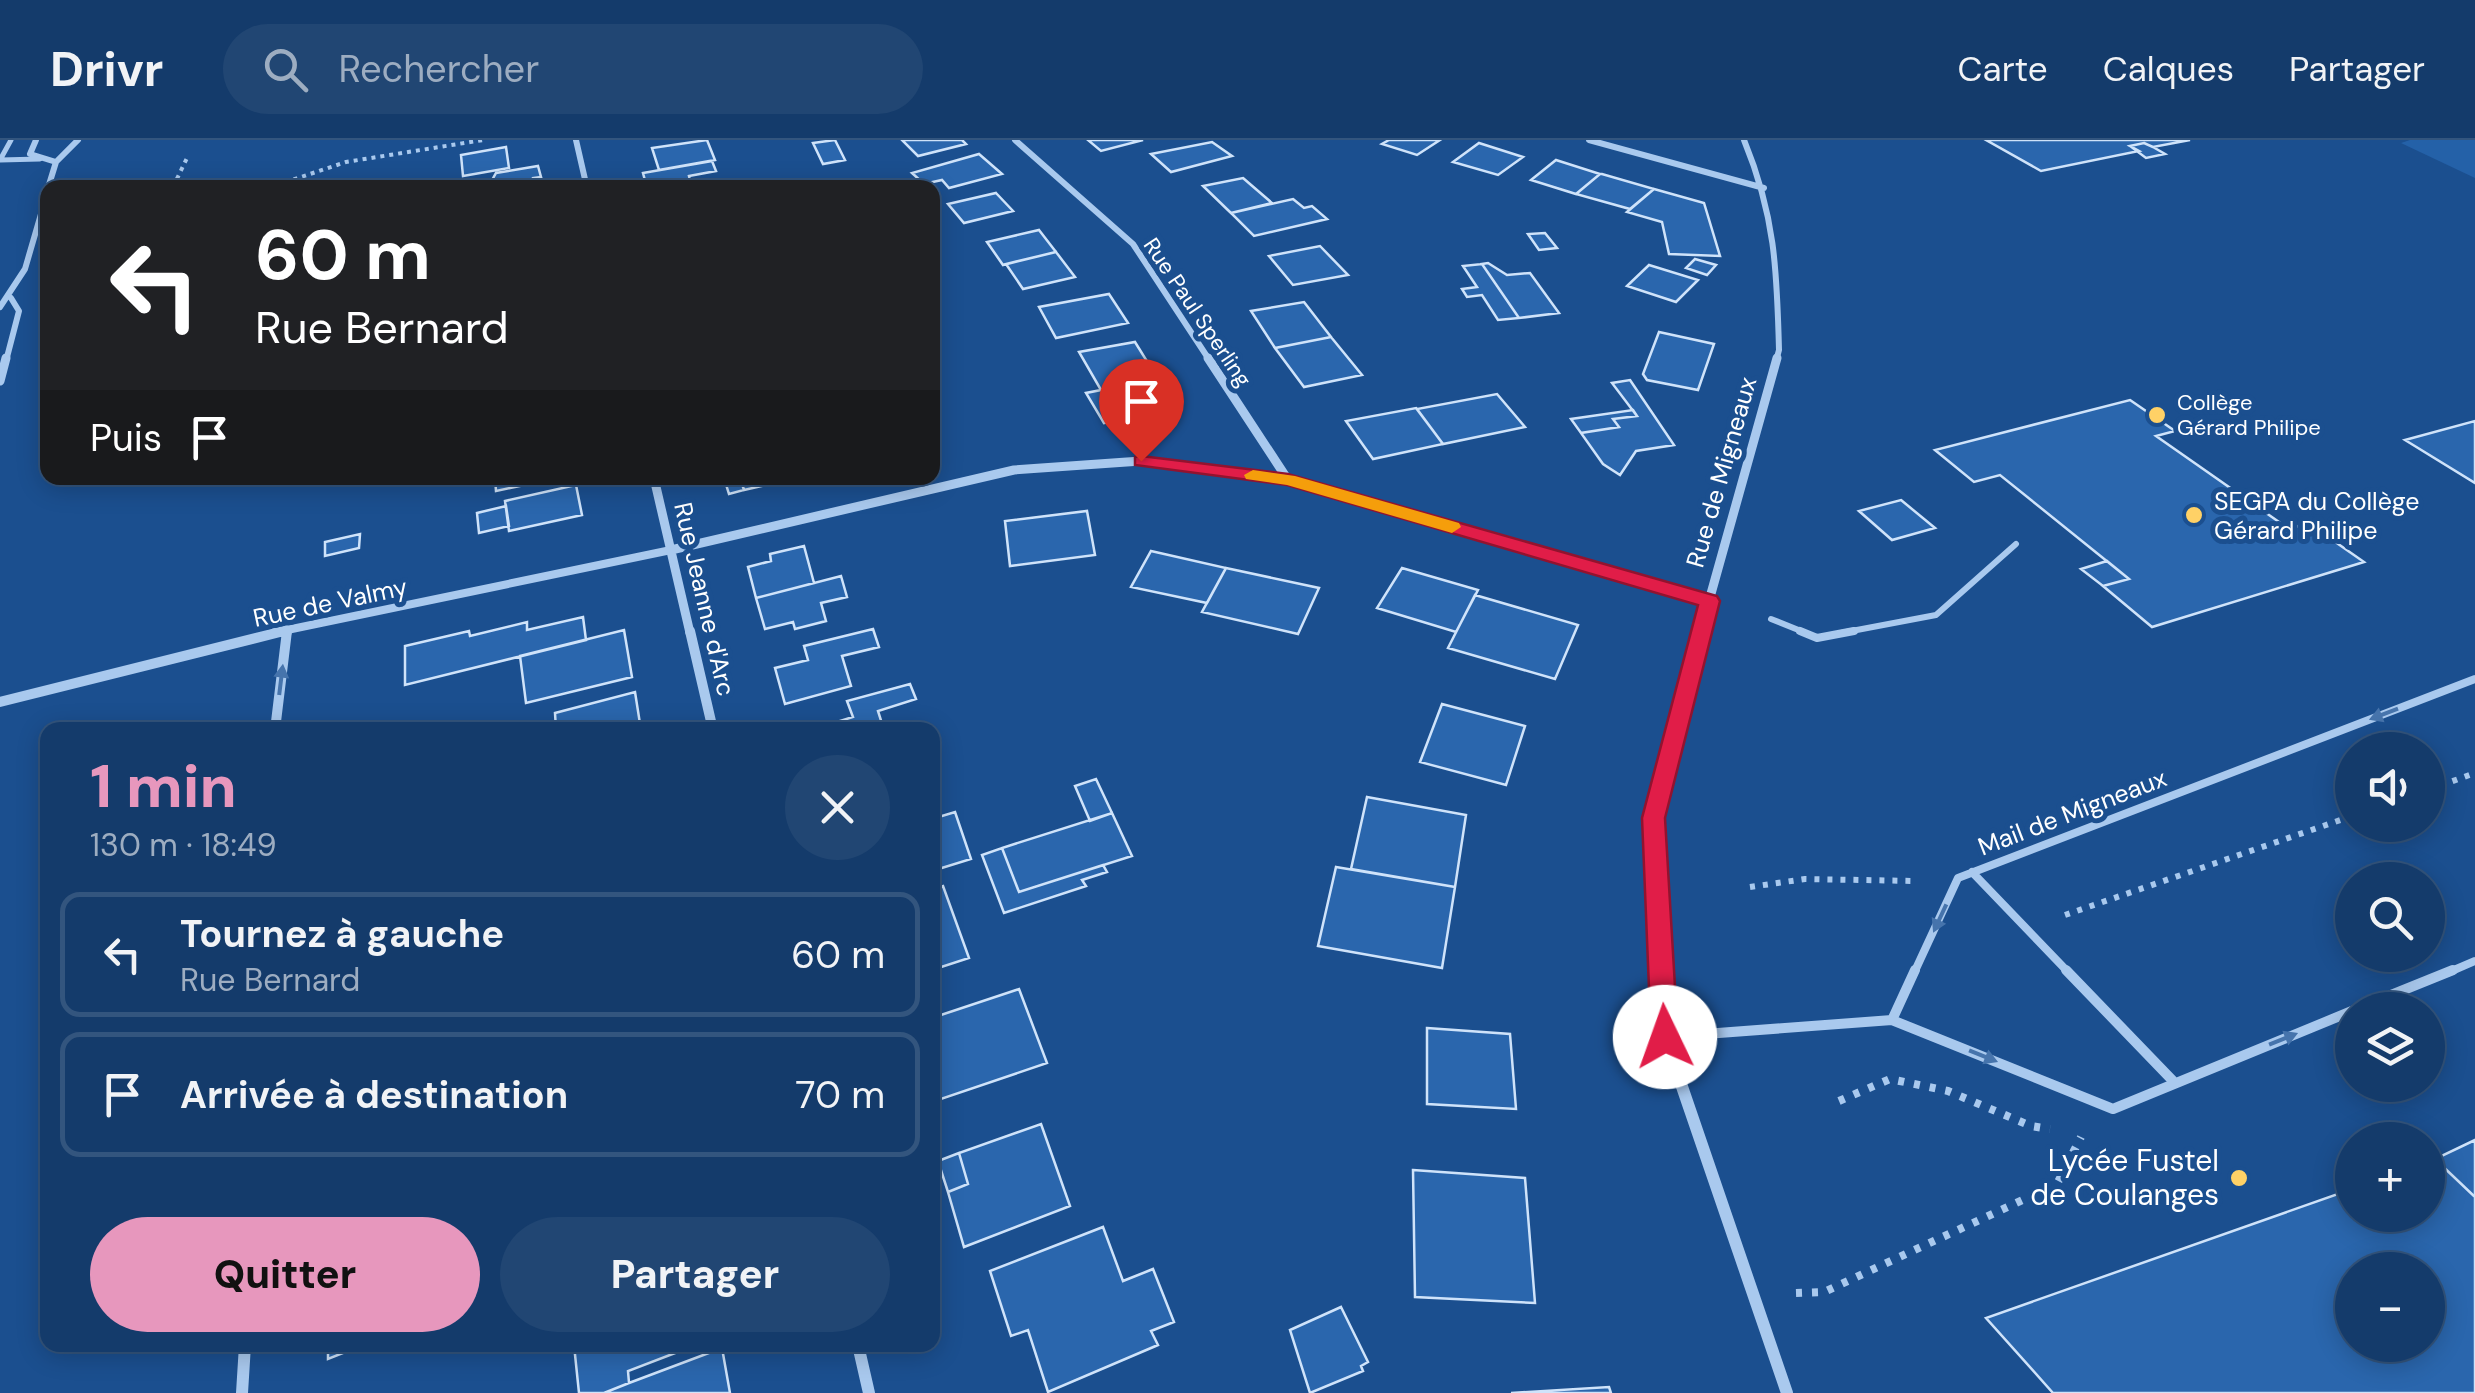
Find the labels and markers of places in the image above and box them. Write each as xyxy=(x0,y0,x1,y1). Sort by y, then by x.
pin xyxy=(1099,359,1184,462)
place label: Collège Gérard Philipe xyxy=(2177,388,2321,442)
marker: Collège Gérard Philipe xyxy=(2146,404,2168,426)
place label: SEGPA du Collège Gérard Philipe xyxy=(2214,485,2419,547)
marker: SEGPA du Collège Gérard Philipe xyxy=(2183,504,2205,526)
place label: Lycée Fustel de Coulanges xyxy=(2030,1141,2219,1214)
marker: Lycée Fustel de Coulanges xyxy=(2228,1167,2250,1189)

